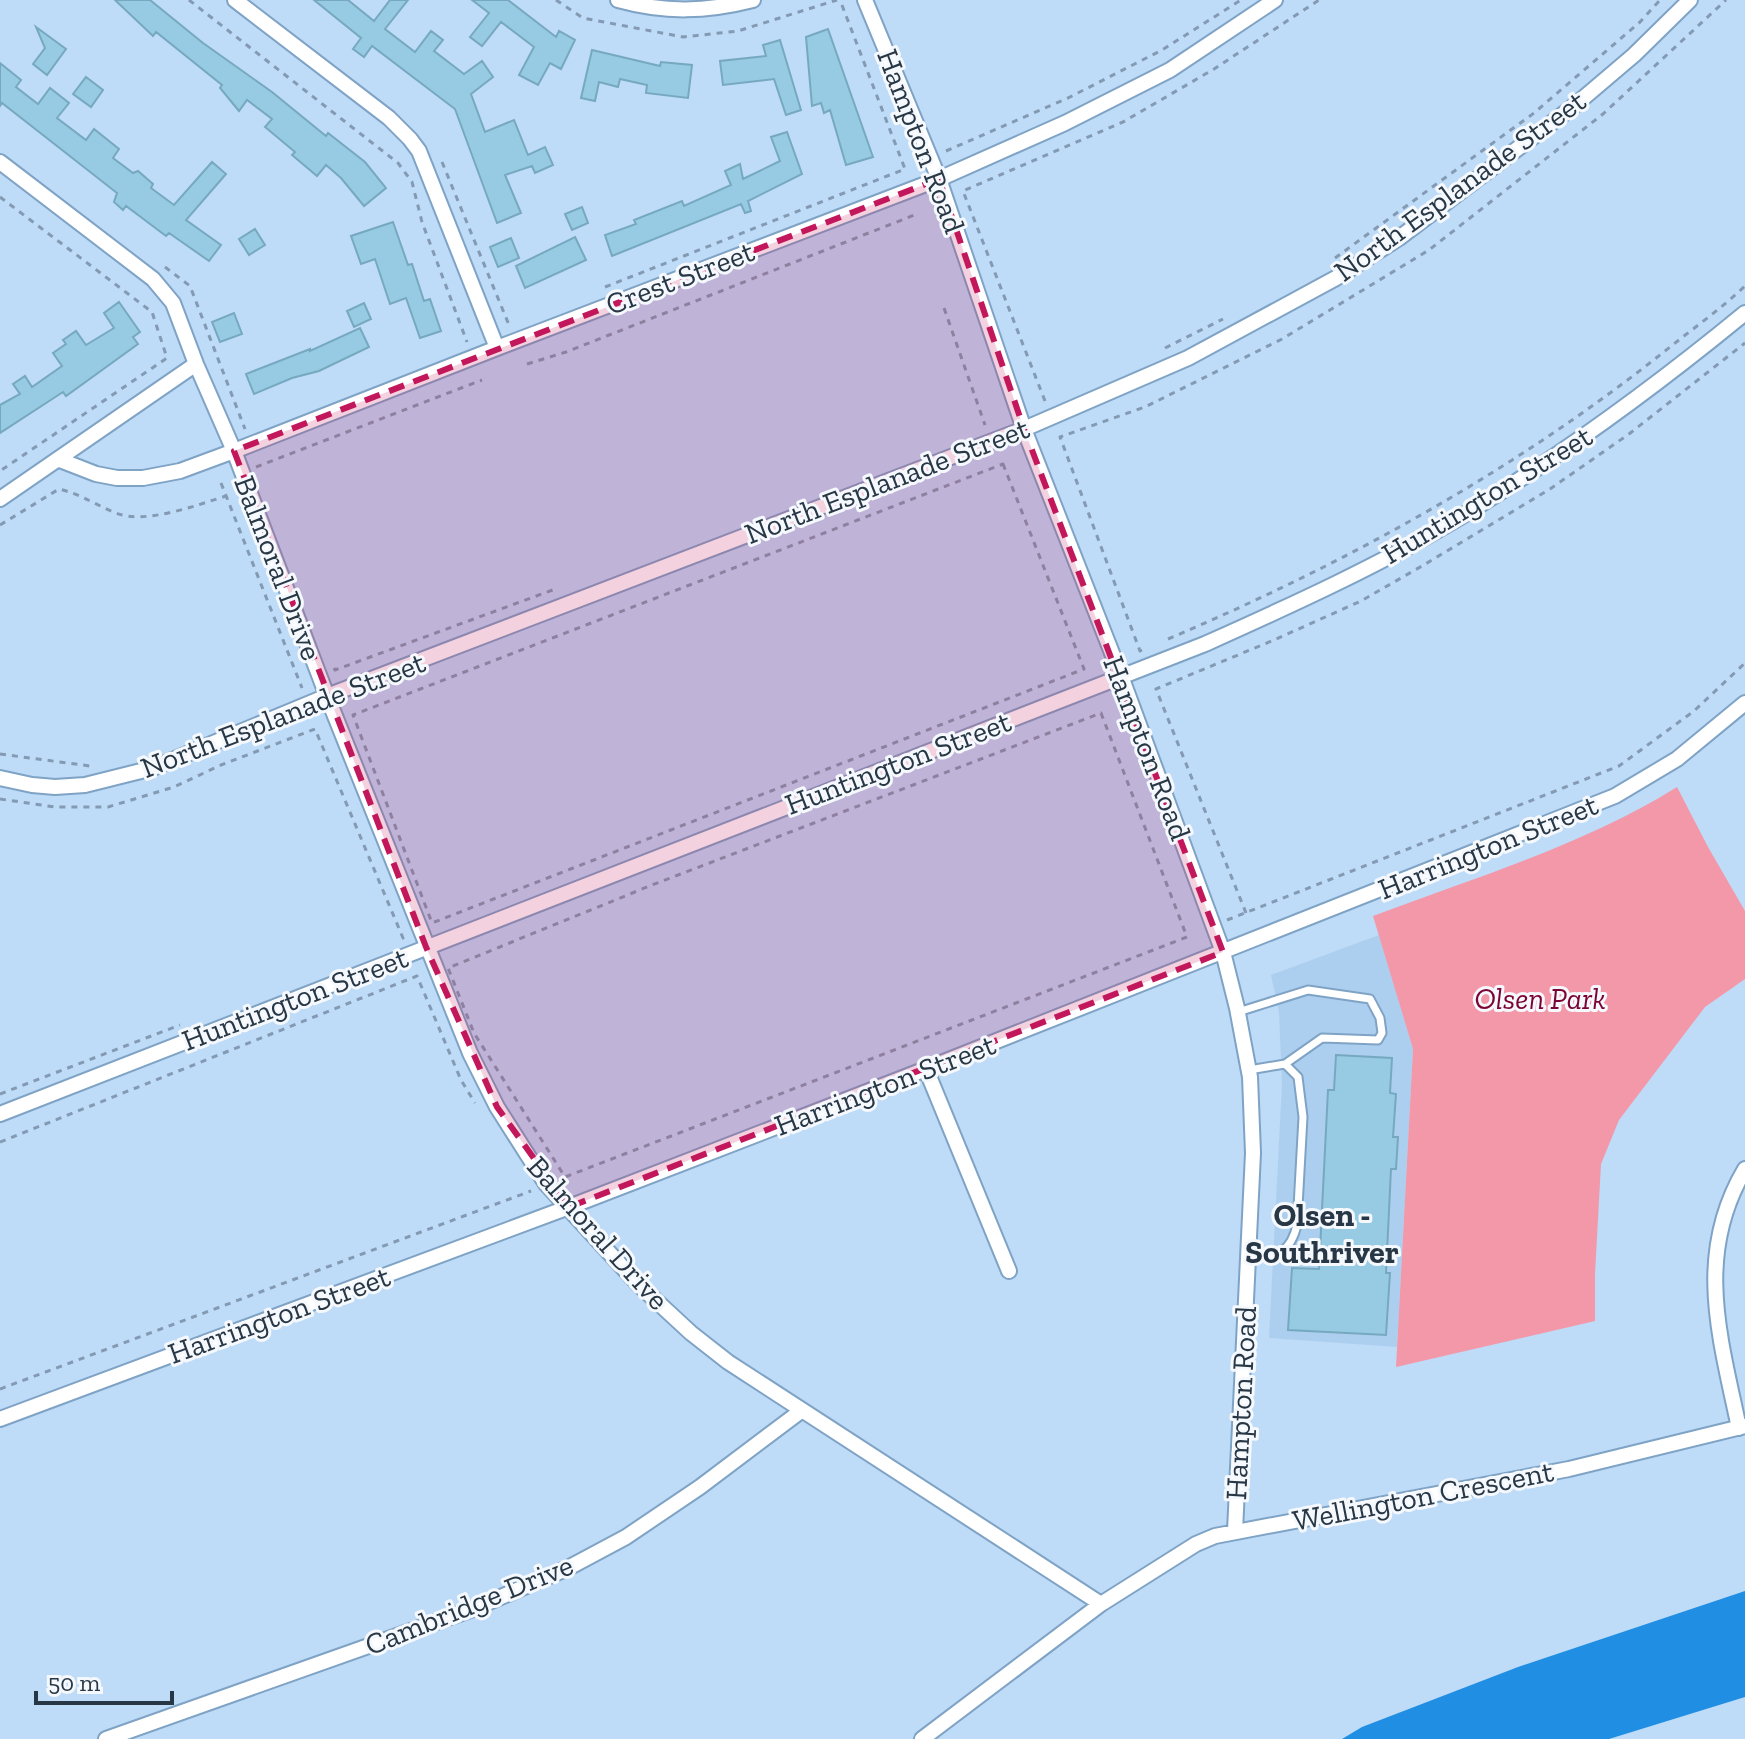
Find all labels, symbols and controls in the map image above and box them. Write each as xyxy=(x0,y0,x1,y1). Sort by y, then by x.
street label: Hampton Road xyxy=(869,44,973,239)
street label: North Esplanade Street xyxy=(1327,83,1593,289)
street label: Crest Street xyxy=(601,233,759,323)
street label: North Esplanade Street xyxy=(740,410,1034,552)
street label: Huntington Street xyxy=(1375,418,1599,572)
street label: Balmoral Drive xyxy=(226,471,330,665)
street label: North Esplanade Street xyxy=(136,644,430,786)
street label: Hampton Road xyxy=(1095,651,1199,846)
street label: Huntington Street xyxy=(780,703,1016,823)
street label: Harrington Street xyxy=(1373,787,1603,907)
street label: Huntington Street xyxy=(177,939,413,1059)
park label: Olsen Park xyxy=(1474,981,1606,1017)
street label: Harrington Street xyxy=(769,1026,1001,1144)
street label: Balmoral Drive xyxy=(520,1149,676,1317)
district label: Olsen - Southriver xyxy=(1245,1196,1399,1271)
street label: Harrington Street xyxy=(163,1258,395,1372)
street label: Hampton Road xyxy=(1218,1305,1264,1501)
street label: Wellington Crescent xyxy=(1290,1453,1556,1539)
street label: Cambridge Drive xyxy=(360,1547,578,1663)
scale bar xyxy=(36,1655,172,1705)
text: 50 m xyxy=(48,1668,101,1697)

